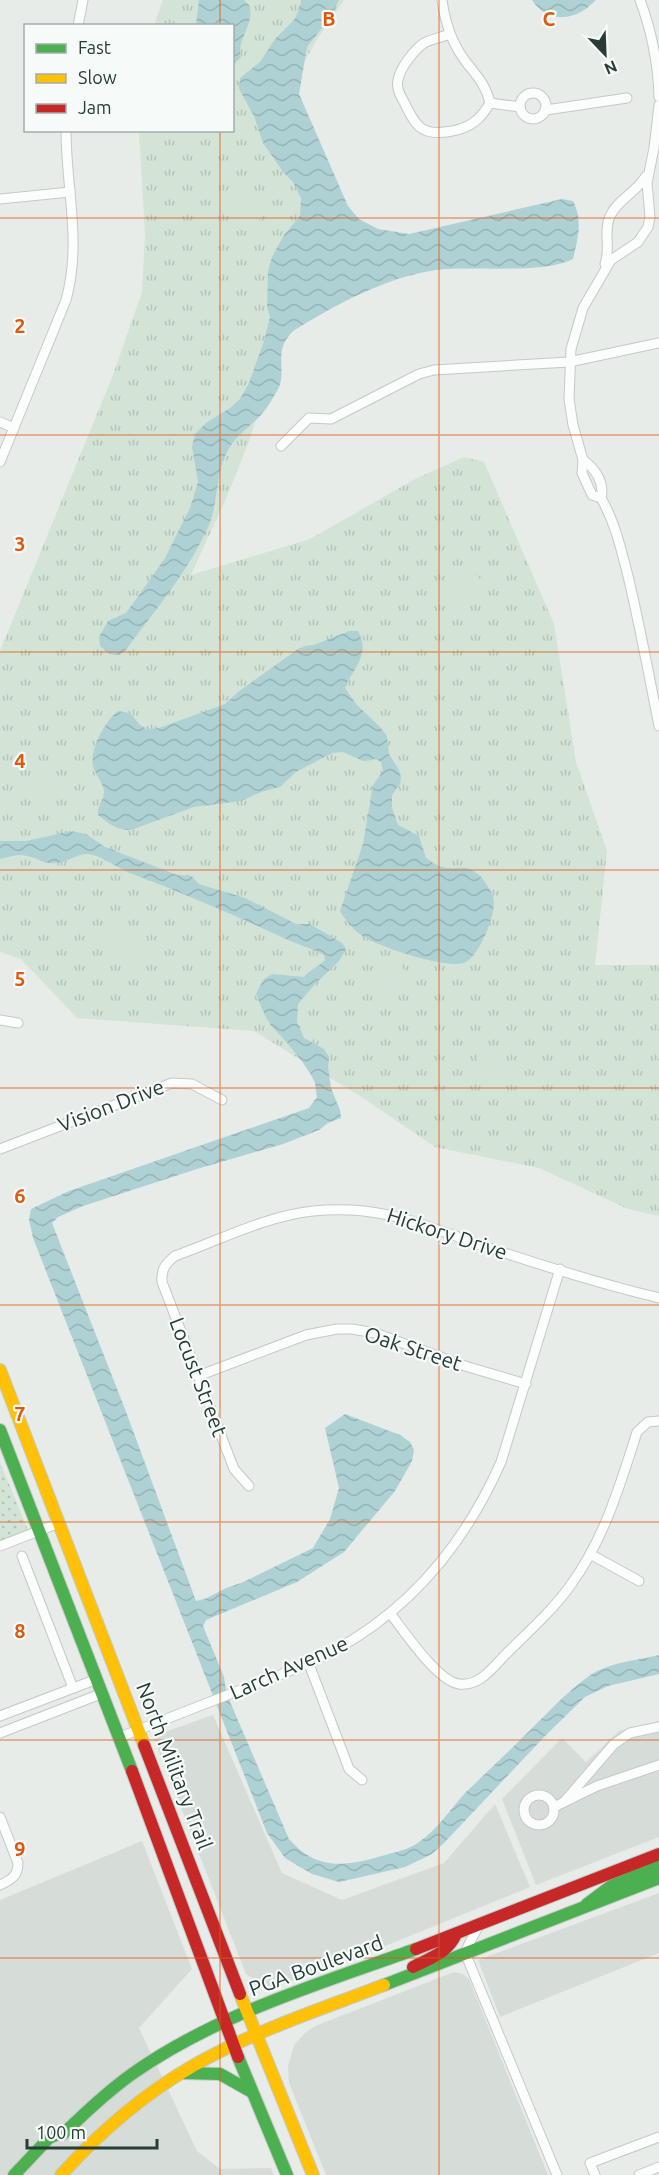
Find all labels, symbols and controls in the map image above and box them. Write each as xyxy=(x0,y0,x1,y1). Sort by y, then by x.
text: B xyxy=(322,7,336,30)
text: C xyxy=(543,7,556,30)
legend xyxy=(24,24,234,132)
north arrow xyxy=(575,24,635,84)
text: Fast xyxy=(78,37,111,57)
text: N xyxy=(602,57,620,78)
text: Slow xyxy=(78,67,117,87)
text: Jam xyxy=(78,97,112,117)
text: 2 xyxy=(14,314,26,337)
text: 3 xyxy=(14,532,26,555)
text: 4 xyxy=(14,749,26,772)
text: 5 xyxy=(14,967,26,990)
street label: Vision Drive xyxy=(54,1074,167,1136)
text: 6 xyxy=(14,1184,26,1207)
street label: Hickory Drive xyxy=(384,1202,510,1264)
street label: Locust Street xyxy=(165,1314,233,1440)
street label: Oak Street xyxy=(362,1321,465,1375)
text: 7 xyxy=(14,1402,26,1425)
text: 8 xyxy=(14,1619,26,1642)
street label: Larch Avenue xyxy=(226,1630,351,1704)
street label: North Military Trail xyxy=(132,1679,218,1853)
text: 9 xyxy=(14,1837,26,1860)
street label: PGA Boulevard xyxy=(245,1930,386,2000)
scale bar xyxy=(27,2112,158,2150)
text: 100 m xyxy=(36,2122,86,2142)

